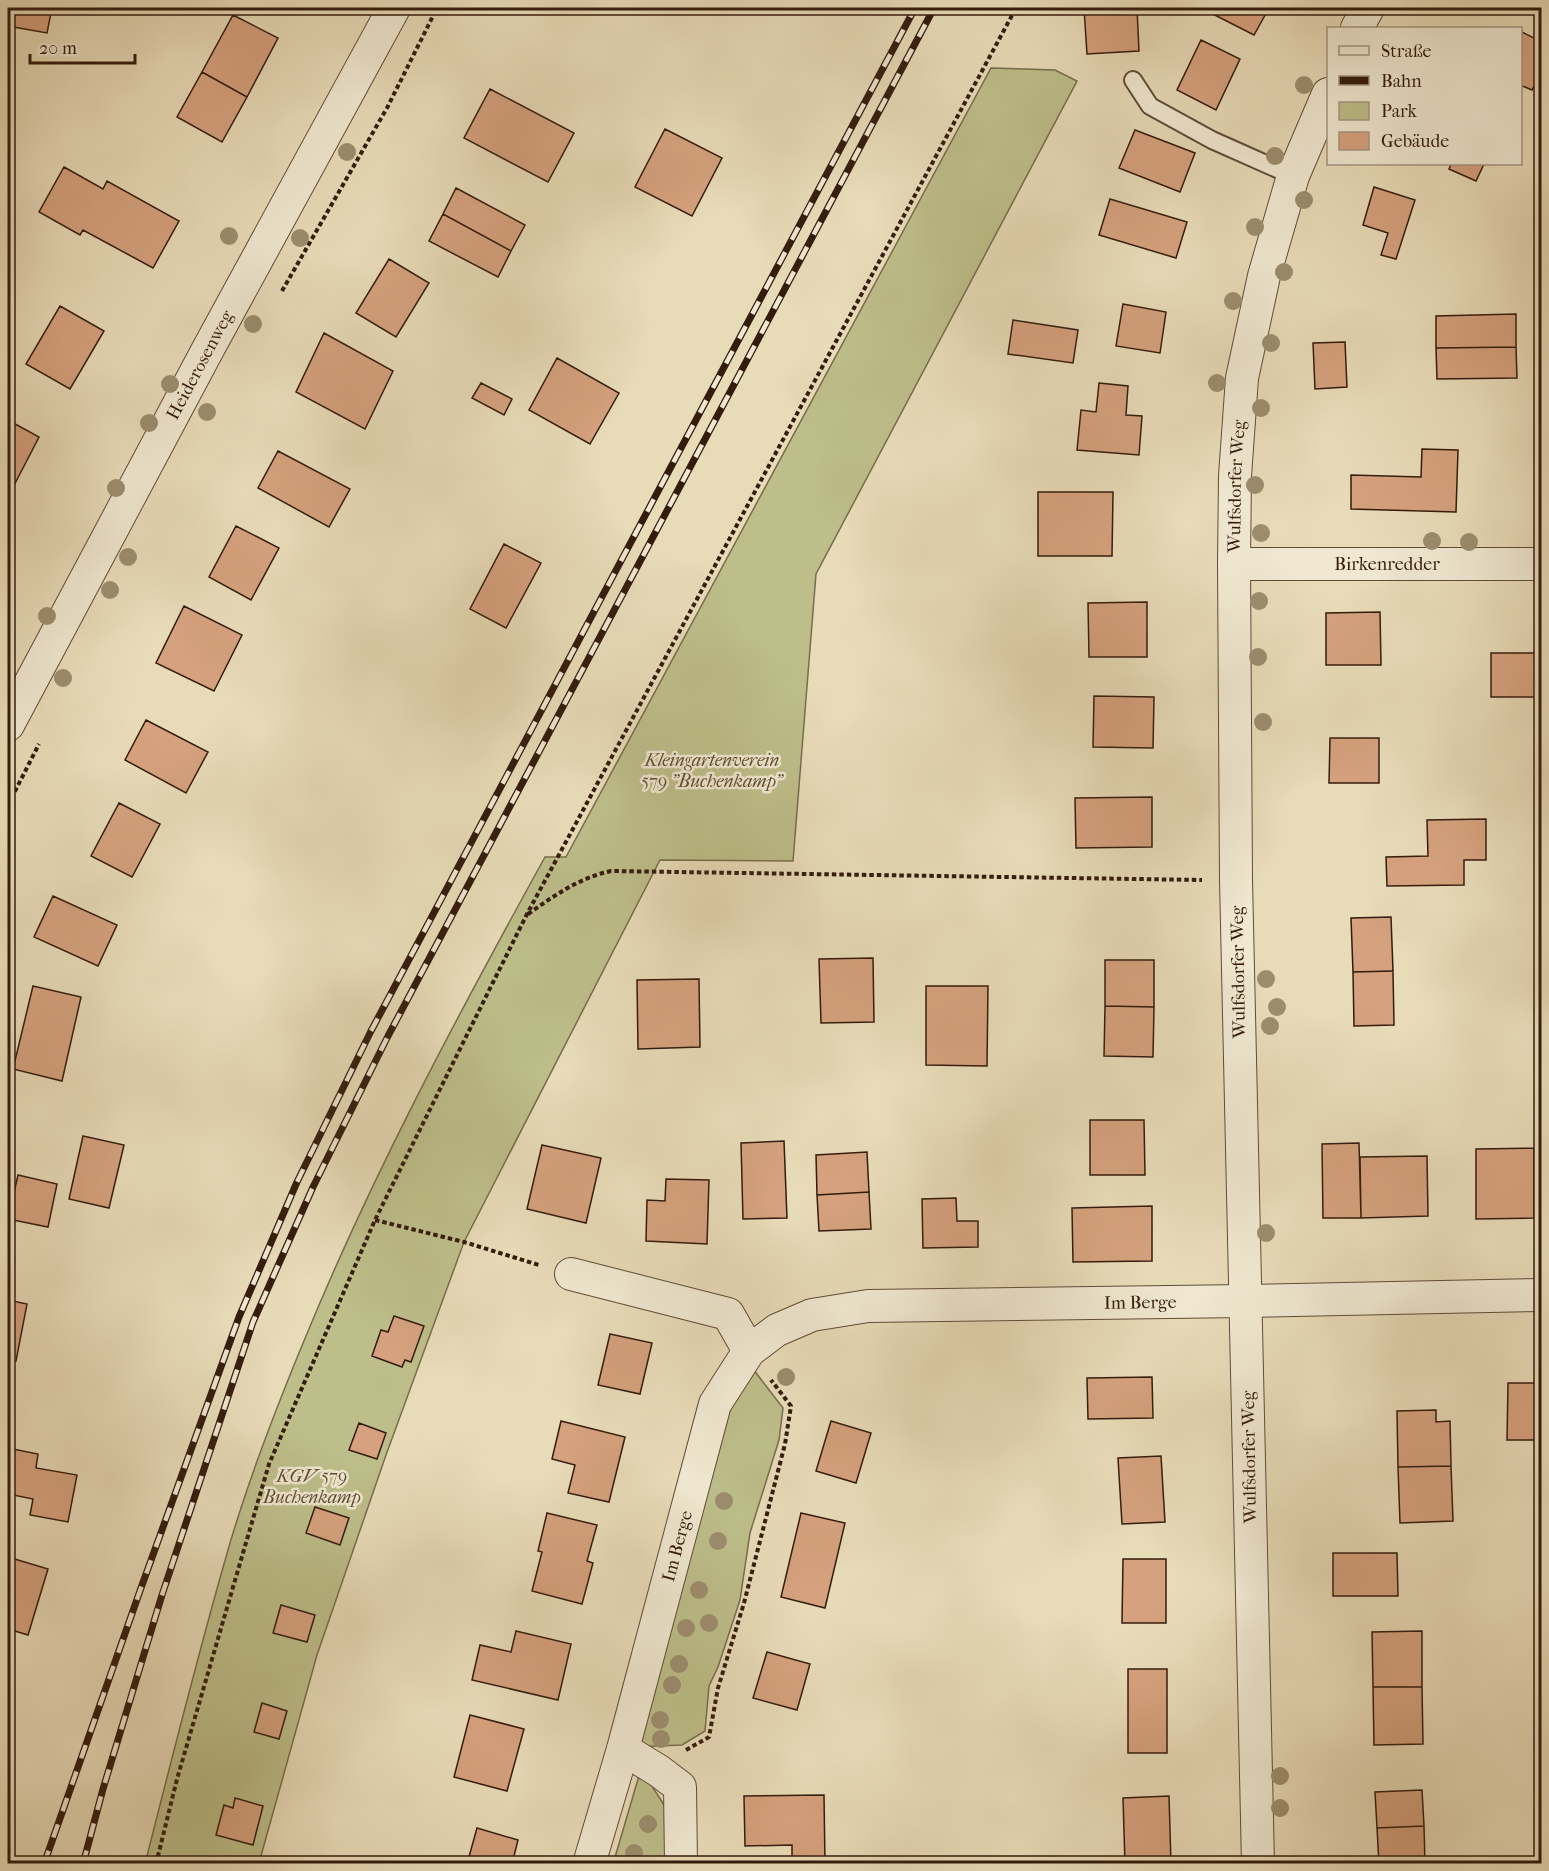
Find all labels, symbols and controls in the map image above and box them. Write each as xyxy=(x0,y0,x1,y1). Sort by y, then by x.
scale bar xyxy=(30,27,135,65)
legend xyxy=(1327,27,1522,165)
text: 20 m xyxy=(39,38,77,59)
text: Straße xyxy=(1381,41,1432,62)
text: Bahn xyxy=(1381,71,1422,92)
text: Park xyxy=(1381,101,1418,122)
text: Gebäude xyxy=(1381,131,1449,152)
street label: Heiderosenweg xyxy=(162,307,238,423)
street label: Wulfsdorfer Weg xyxy=(1224,419,1250,554)
street label: Birkenredder xyxy=(1334,554,1440,575)
park label: Kleingartenverein 579 "Buchenkamp" xyxy=(642,750,785,792)
street label: Wulfsdorfer Weg xyxy=(1227,905,1250,1039)
street label: Im Berge xyxy=(1104,1292,1177,1314)
street label: Wulfsdorfer Weg xyxy=(1238,1390,1261,1524)
park label: KGV 579 Buchenkamp xyxy=(262,1466,361,1508)
street label: Im Berge xyxy=(658,1508,697,1584)

